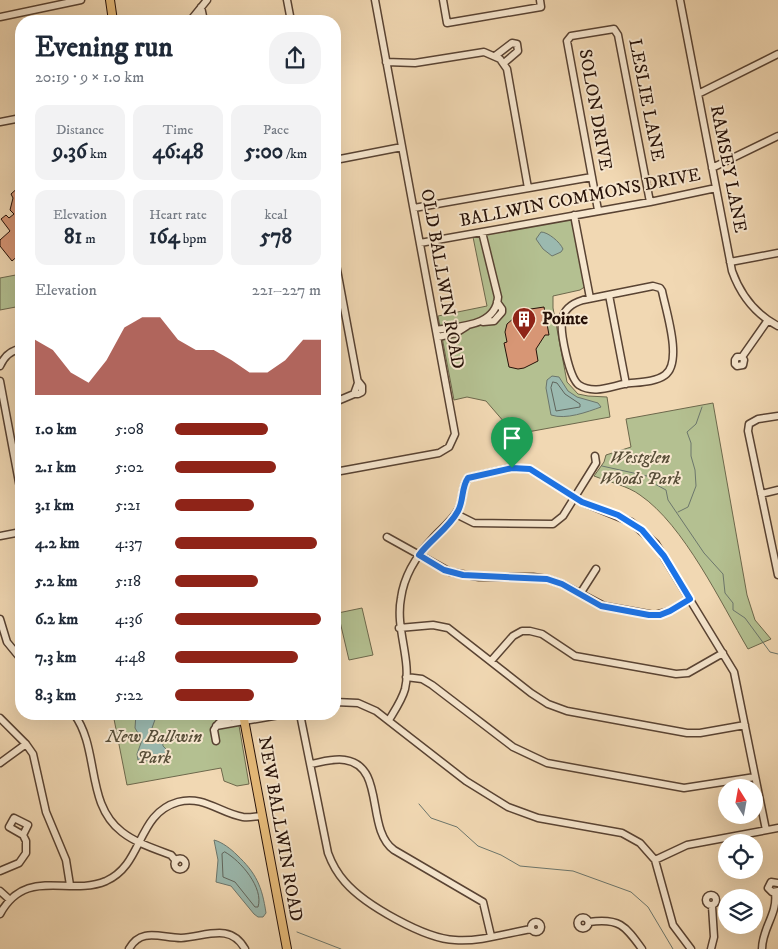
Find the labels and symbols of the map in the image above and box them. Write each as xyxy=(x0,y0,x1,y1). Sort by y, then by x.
street label: LESLIE LANE xyxy=(623,37,669,163)
street label: SOLON DRIVE xyxy=(573,48,617,173)
street label: RAMSEY LANE xyxy=(705,103,751,235)
street label: BALLWIN COMMONS DRIVE xyxy=(458,164,703,232)
street label: OLD BALLWIN ROAD xyxy=(415,187,469,371)
building icon: Pointe xyxy=(511,306,537,340)
place label: Pointe xyxy=(542,308,589,330)
pin xyxy=(491,417,533,468)
park label: Westglen Woods Park xyxy=(599,447,681,490)
park label: New Ballwin Park xyxy=(105,726,202,769)
street label: NEW BALLWIN ROAD xyxy=(253,735,307,923)
north arrow xyxy=(718,779,762,824)

